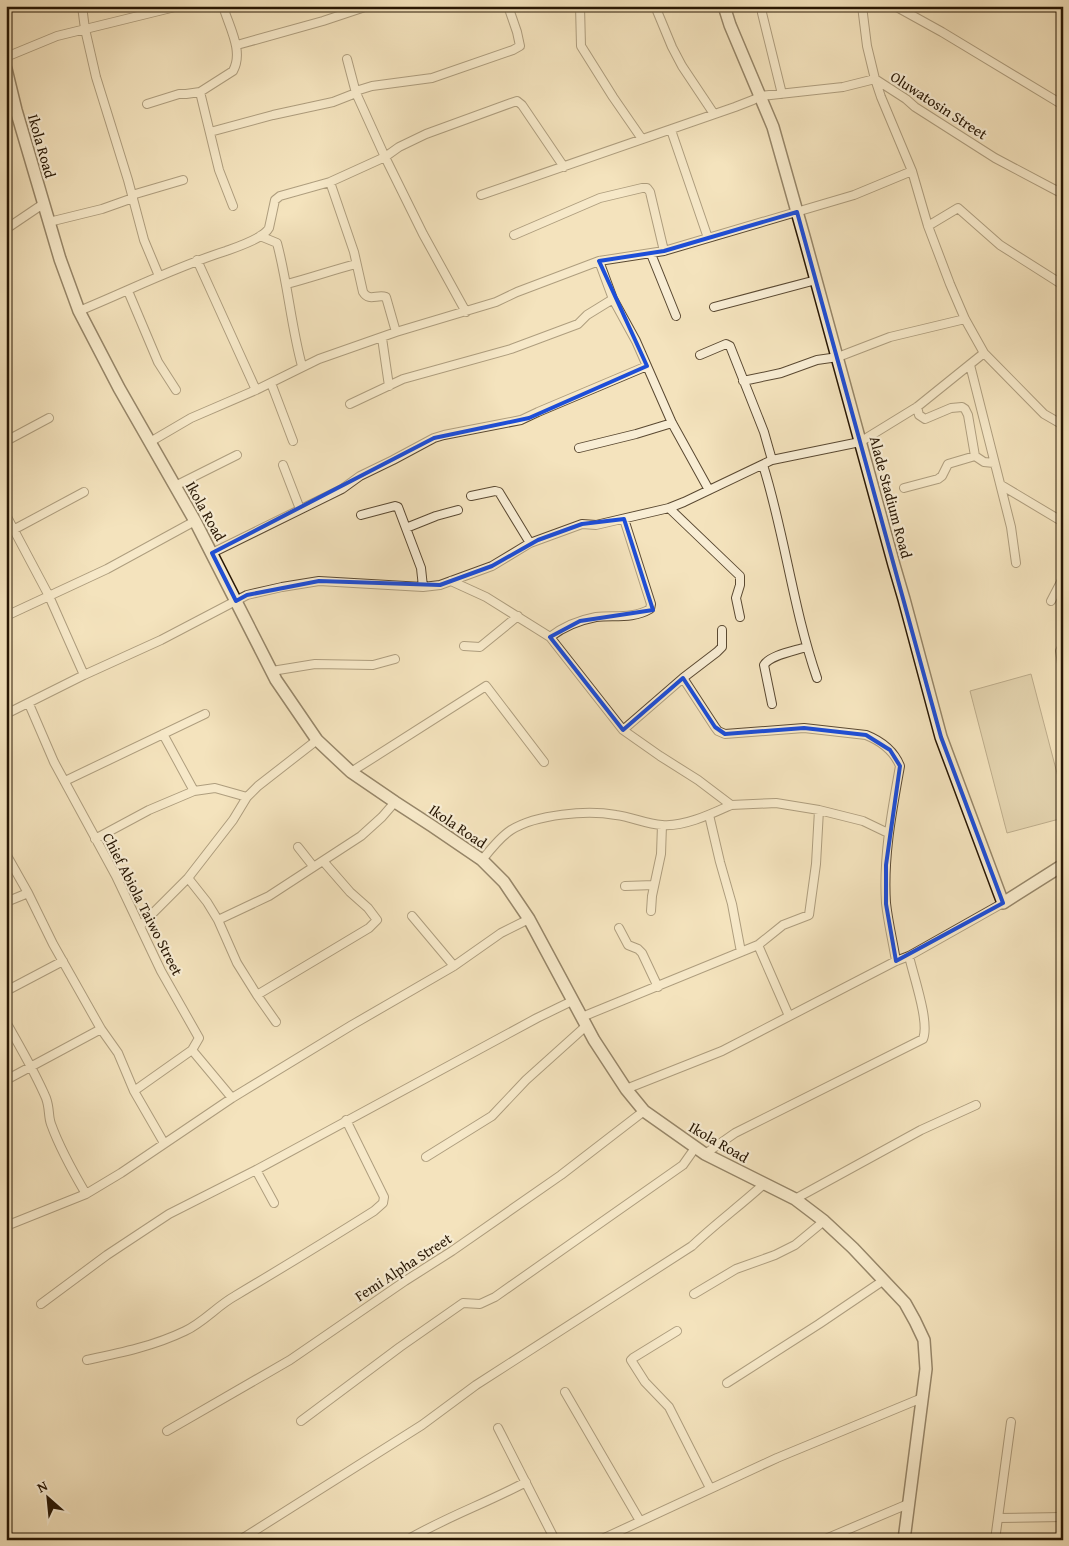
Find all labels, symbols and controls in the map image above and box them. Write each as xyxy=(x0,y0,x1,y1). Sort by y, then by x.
street label: Oluwatosin Street xyxy=(886,66,992,145)
street label: Ikola Road xyxy=(23,112,61,180)
street label: Alade Stadium Road xyxy=(865,434,917,560)
street label: Ikola Road xyxy=(181,477,231,545)
street label: Ikola Road xyxy=(425,799,491,853)
street label: Chief Abiola Taiwo Street xyxy=(98,829,188,980)
street label: Ikola Road xyxy=(685,1117,753,1167)
street label: Femi Alpha Street xyxy=(350,1227,456,1306)
north arrow xyxy=(22,1474,72,1524)
text: N xyxy=(33,1475,51,1497)

